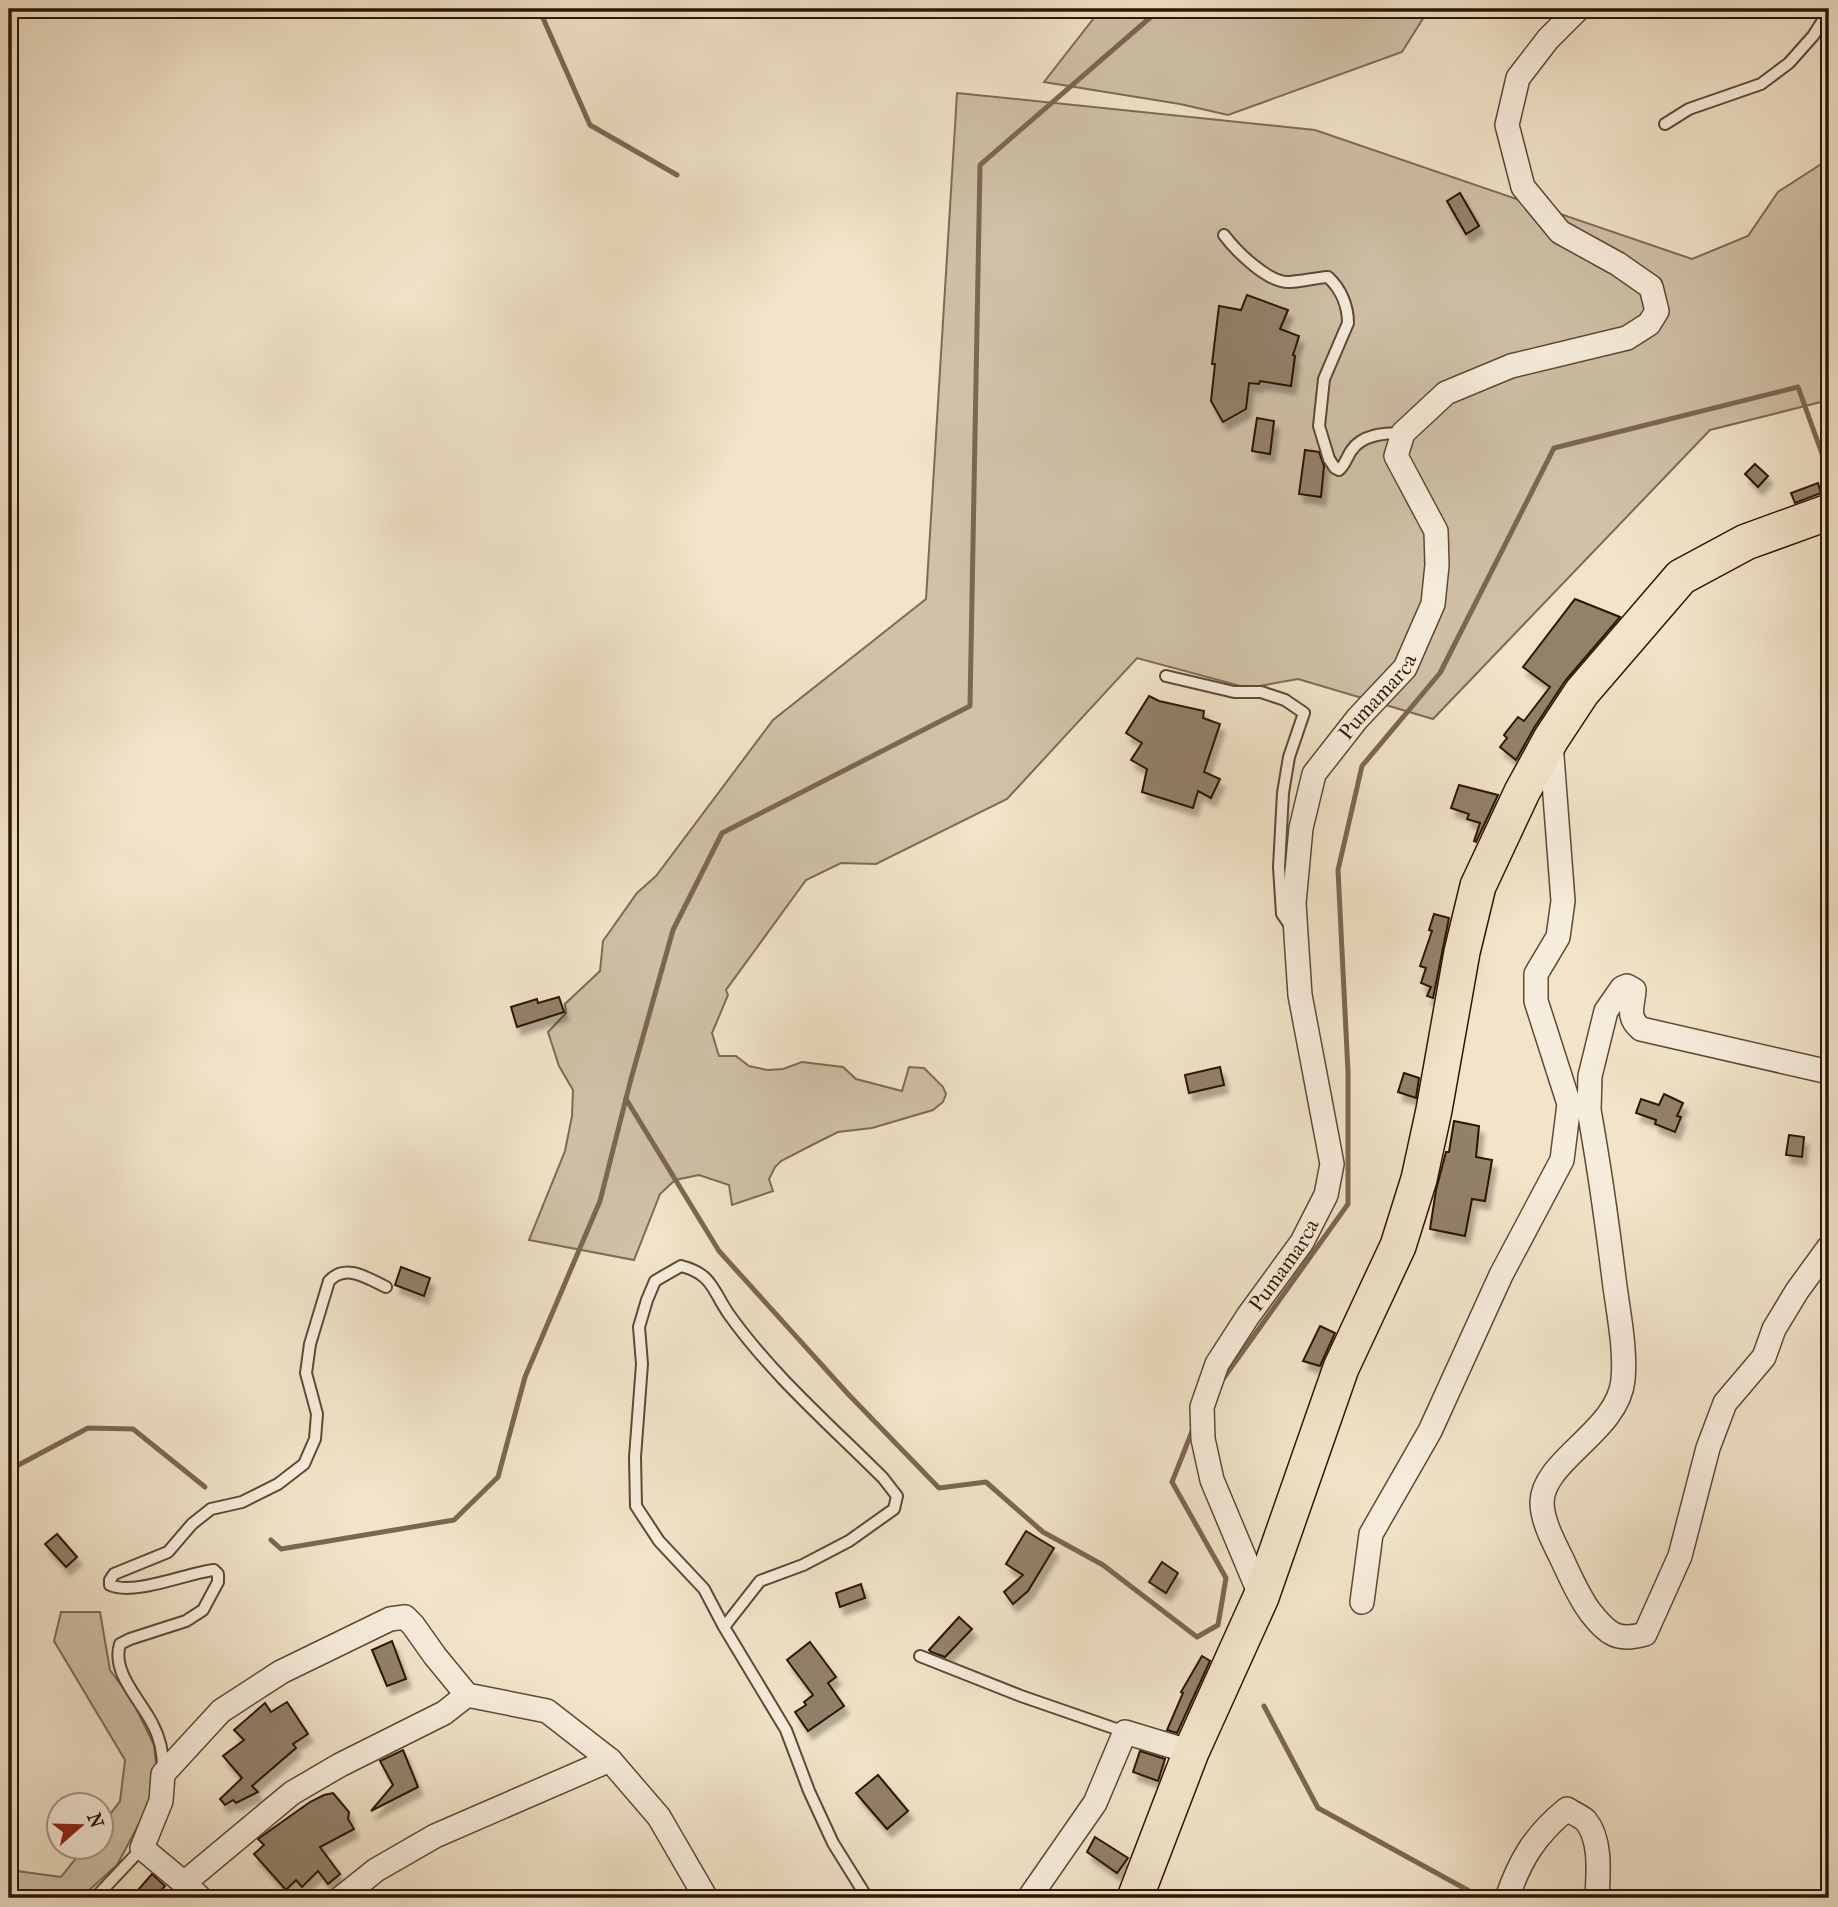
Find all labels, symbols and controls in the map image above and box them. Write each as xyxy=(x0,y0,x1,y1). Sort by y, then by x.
street label: Pumamarca xyxy=(1334,650,1422,744)
street label: Pumamarca xyxy=(1244,1215,1324,1316)
north arrow xyxy=(46,1792,116,1862)
text: N xyxy=(82,1810,108,1832)

